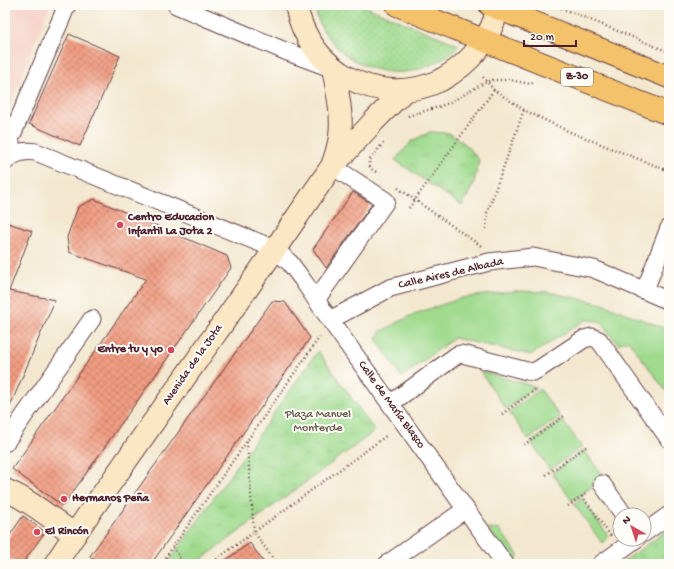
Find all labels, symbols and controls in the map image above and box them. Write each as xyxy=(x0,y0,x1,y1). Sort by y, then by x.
scale bar xyxy=(524,22,576,48)
text: 20 m xyxy=(530,31,555,45)
road number: Z-30 xyxy=(561,68,593,86)
place label: Centro Educacion Infantil La Jota 2 xyxy=(127,211,214,239)
marker: Centro Educacion Infantil La Jota 2 xyxy=(115,220,125,230)
street label: Calle Aires de Albada xyxy=(397,255,505,293)
street label: Avenida de la Jota xyxy=(160,321,226,408)
place label: Entre tu y yo xyxy=(96,343,164,357)
marker: Entre tu y yo xyxy=(166,345,176,355)
street label: Calle de María Blasco xyxy=(354,358,428,452)
park label: Plaza Manuel Monterde xyxy=(284,408,351,436)
place label: Hermanos Peña xyxy=(72,492,150,506)
marker: Hermanos Peña xyxy=(59,494,69,504)
north arrow xyxy=(612,507,652,547)
text: N xyxy=(620,514,634,528)
place label: El Rincón xyxy=(44,525,89,539)
marker: El Rincón xyxy=(32,527,42,537)

